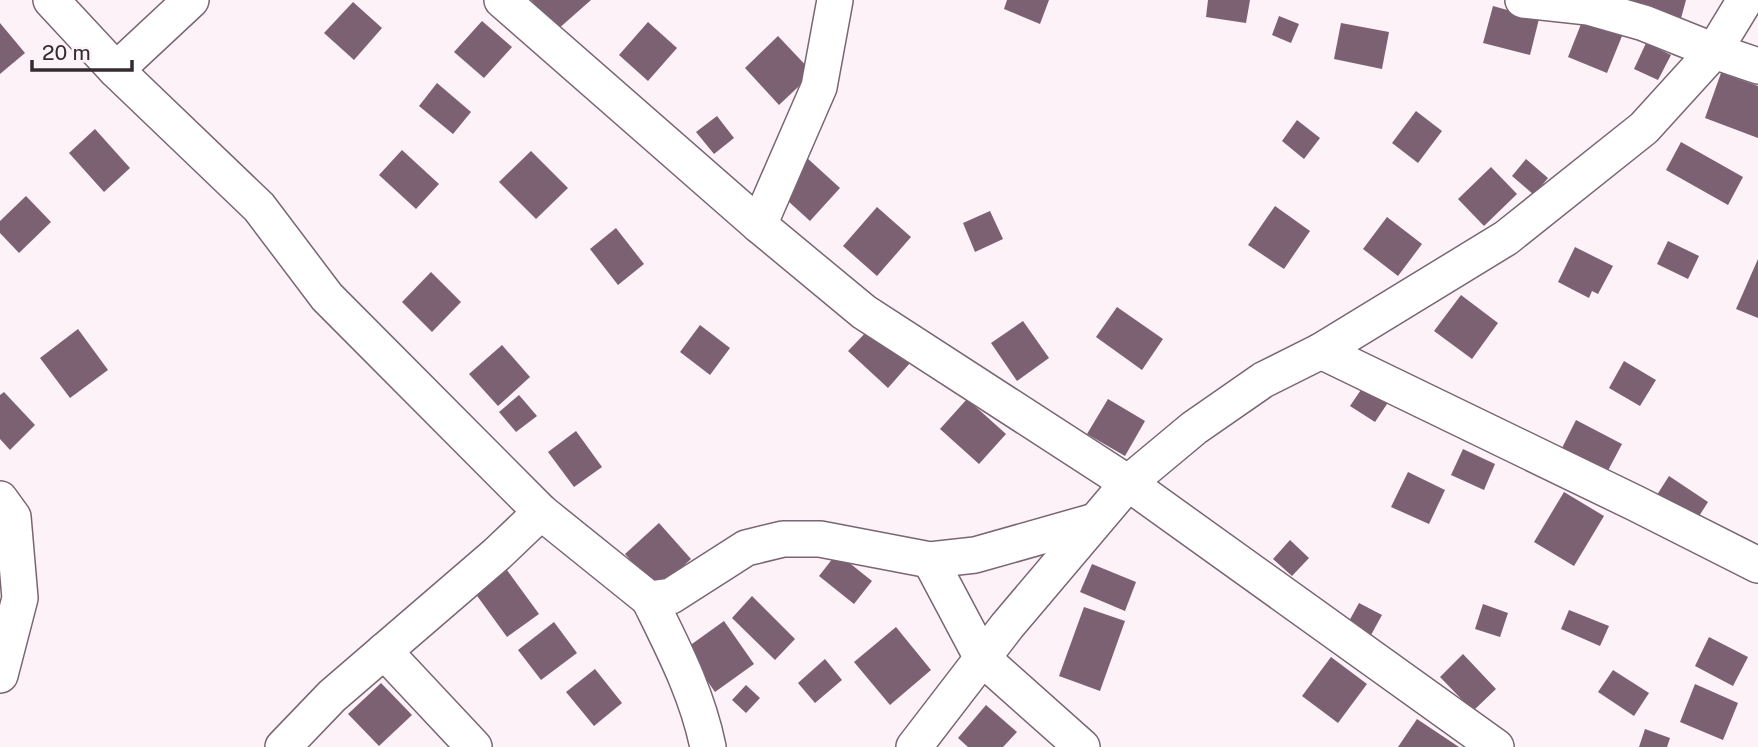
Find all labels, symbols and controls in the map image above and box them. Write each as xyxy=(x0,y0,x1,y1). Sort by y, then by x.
scale bar xyxy=(32,28,131,72)
text: 20 m xyxy=(42,40,91,65)

